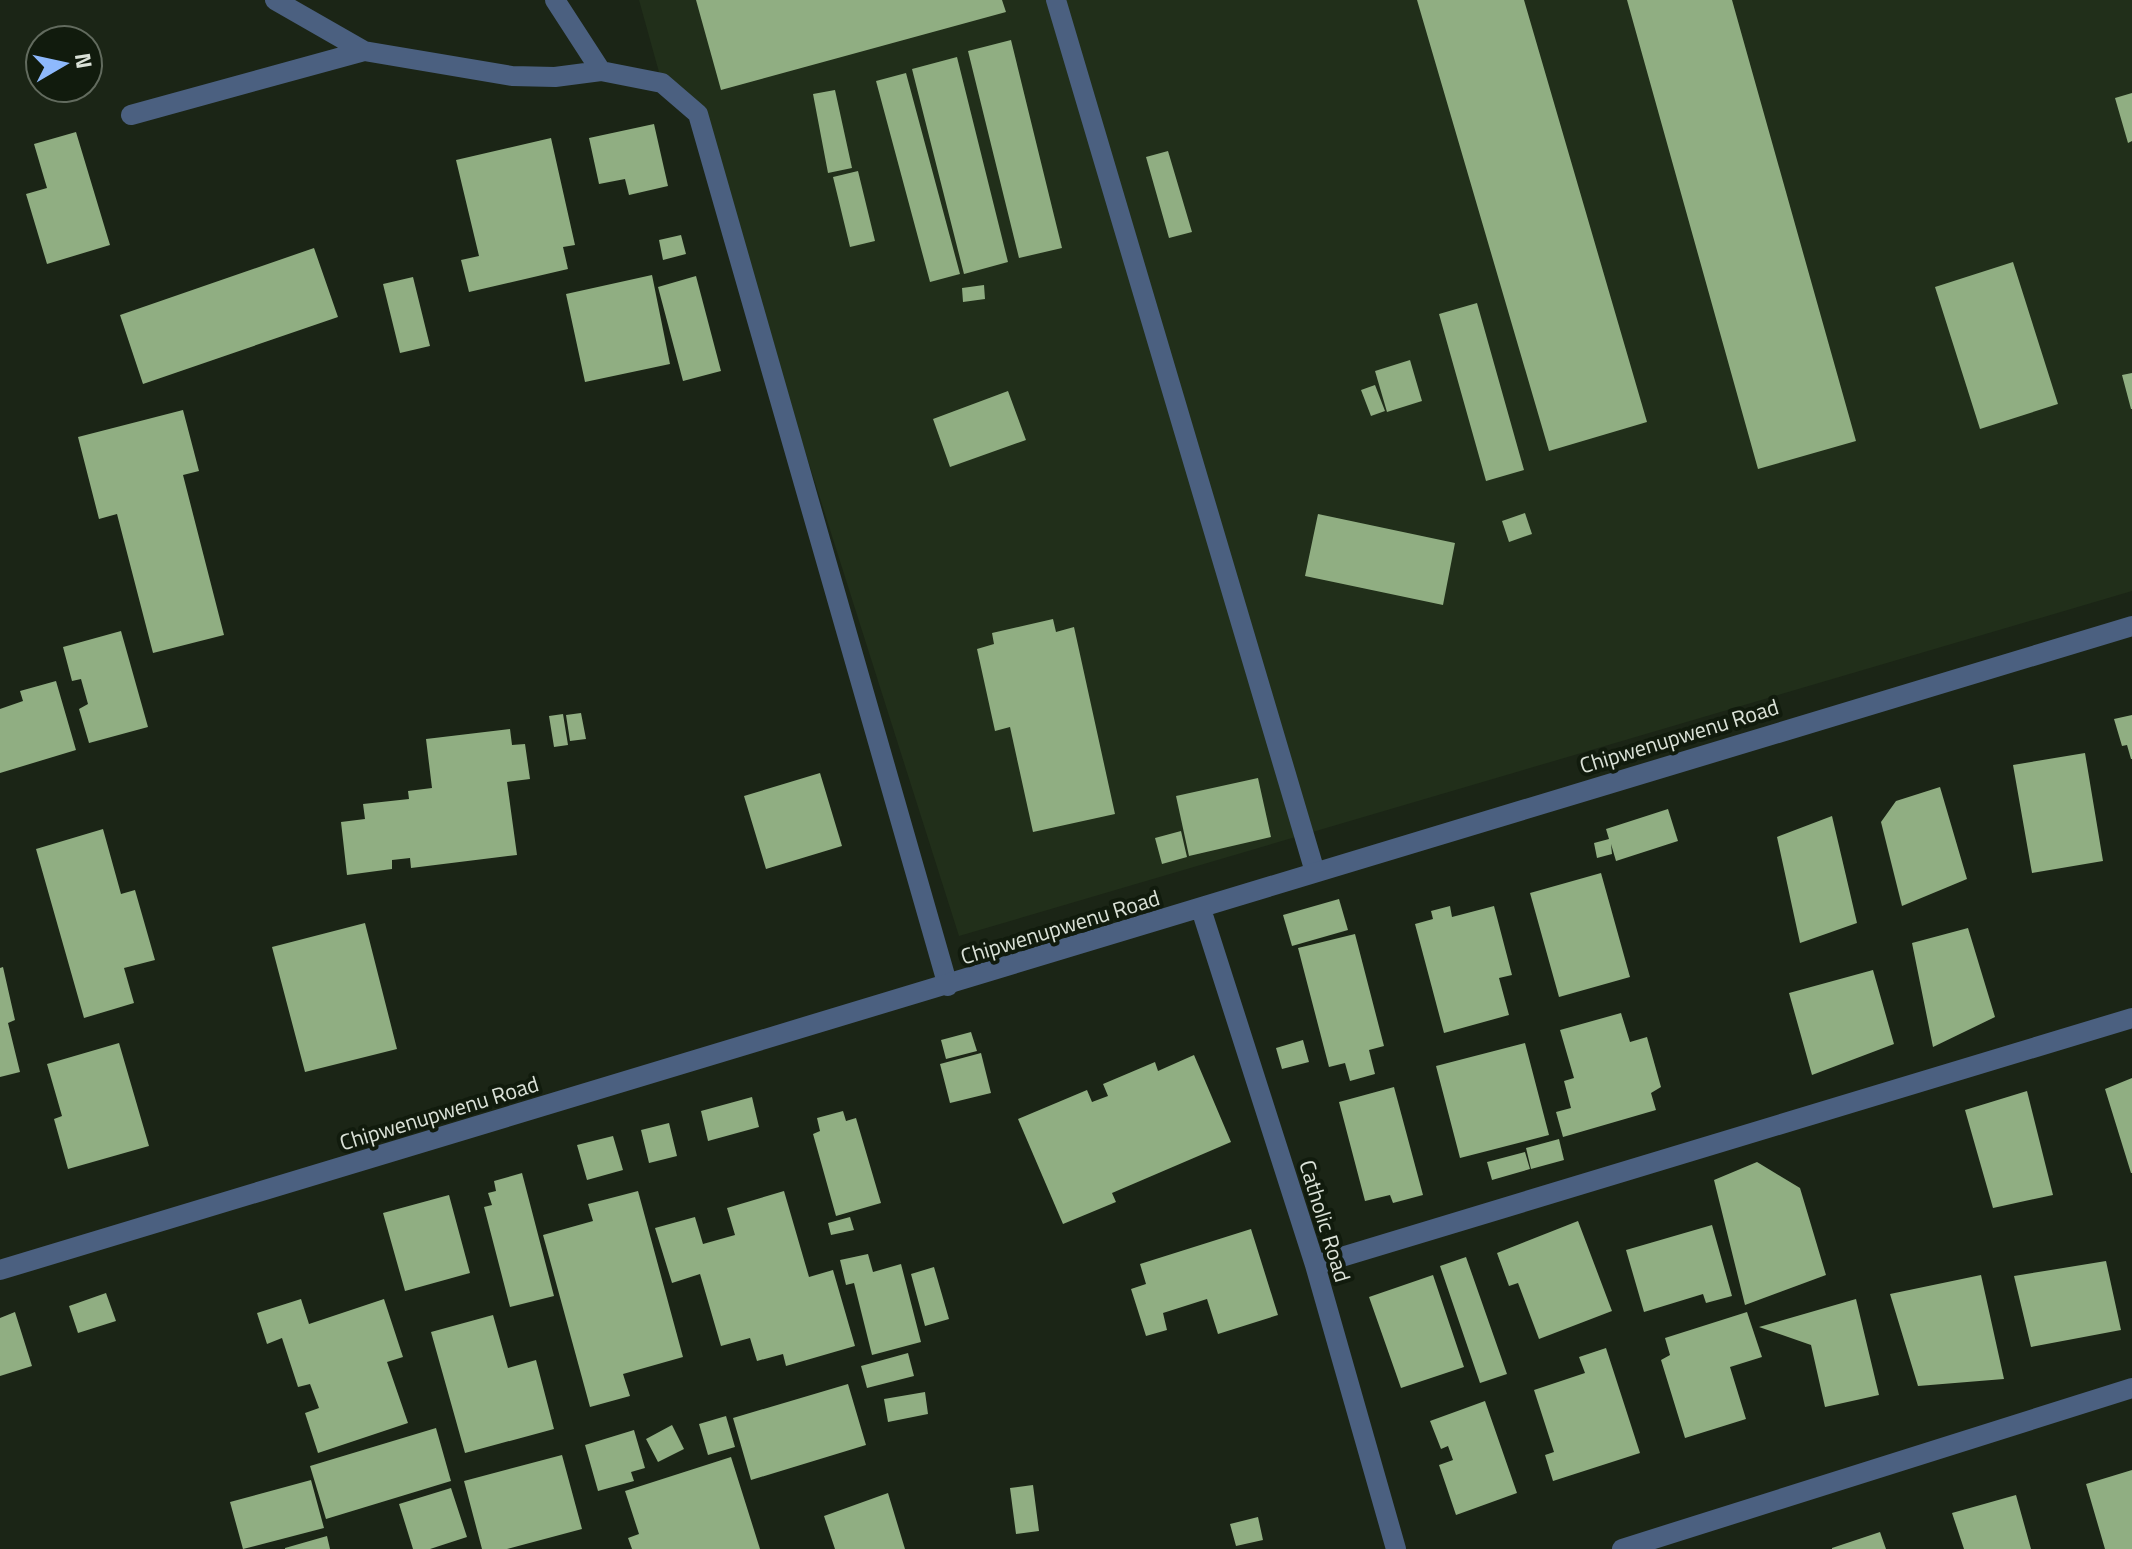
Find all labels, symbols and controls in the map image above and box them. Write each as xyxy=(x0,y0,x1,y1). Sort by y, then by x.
north arrow xyxy=(24,24,104,104)
text: N xyxy=(66,51,102,71)
street label: Chipwenupwenu Road xyxy=(1575,690,1783,782)
street label: Chipwenupwenu Road xyxy=(956,881,1164,973)
street label: Chipwenupwenu Road xyxy=(335,1067,543,1159)
street label: Catholic Road xyxy=(1290,1156,1360,1286)

